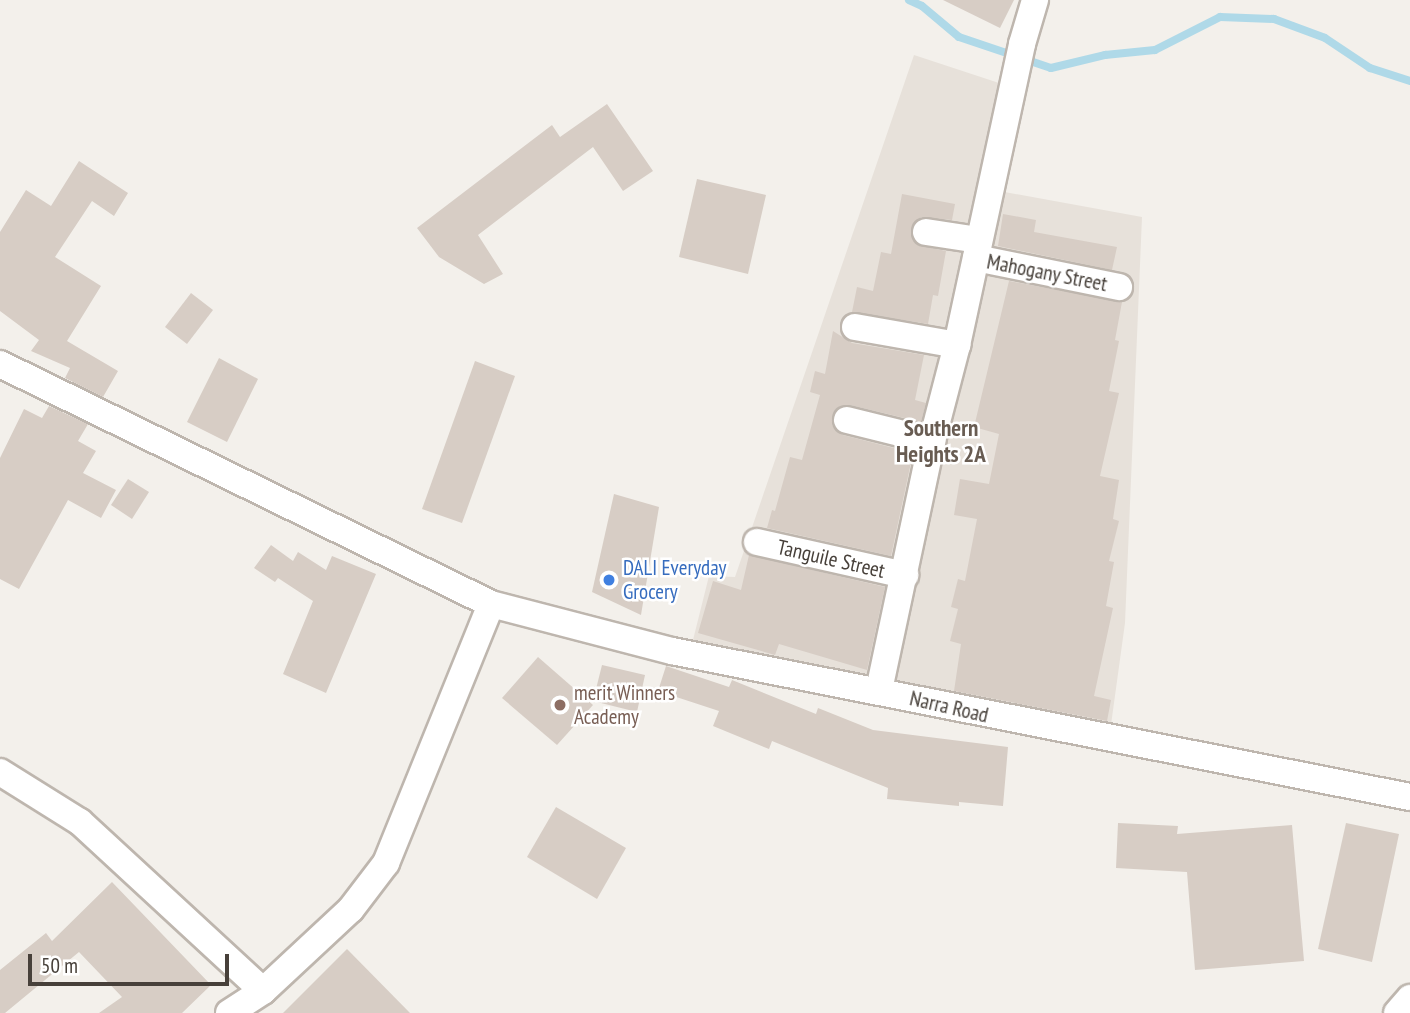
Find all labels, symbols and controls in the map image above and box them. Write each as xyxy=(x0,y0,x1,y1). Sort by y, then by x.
street label: Mahogany Street xyxy=(984,249,1110,297)
district label: Southern Heights 2A xyxy=(896,414,986,468)
street label: Tanguile Street xyxy=(775,534,887,584)
place label: DALI Everyday Grocery xyxy=(623,555,726,605)
marker: DALI Everyday Grocery xyxy=(601,572,617,588)
place label: merit Winners Academy xyxy=(574,680,676,730)
street label: Narra Road xyxy=(907,686,991,728)
marker: merit Winners Academy xyxy=(552,697,568,713)
scale bar xyxy=(32,940,233,984)
text: 50 m xyxy=(41,952,78,979)

